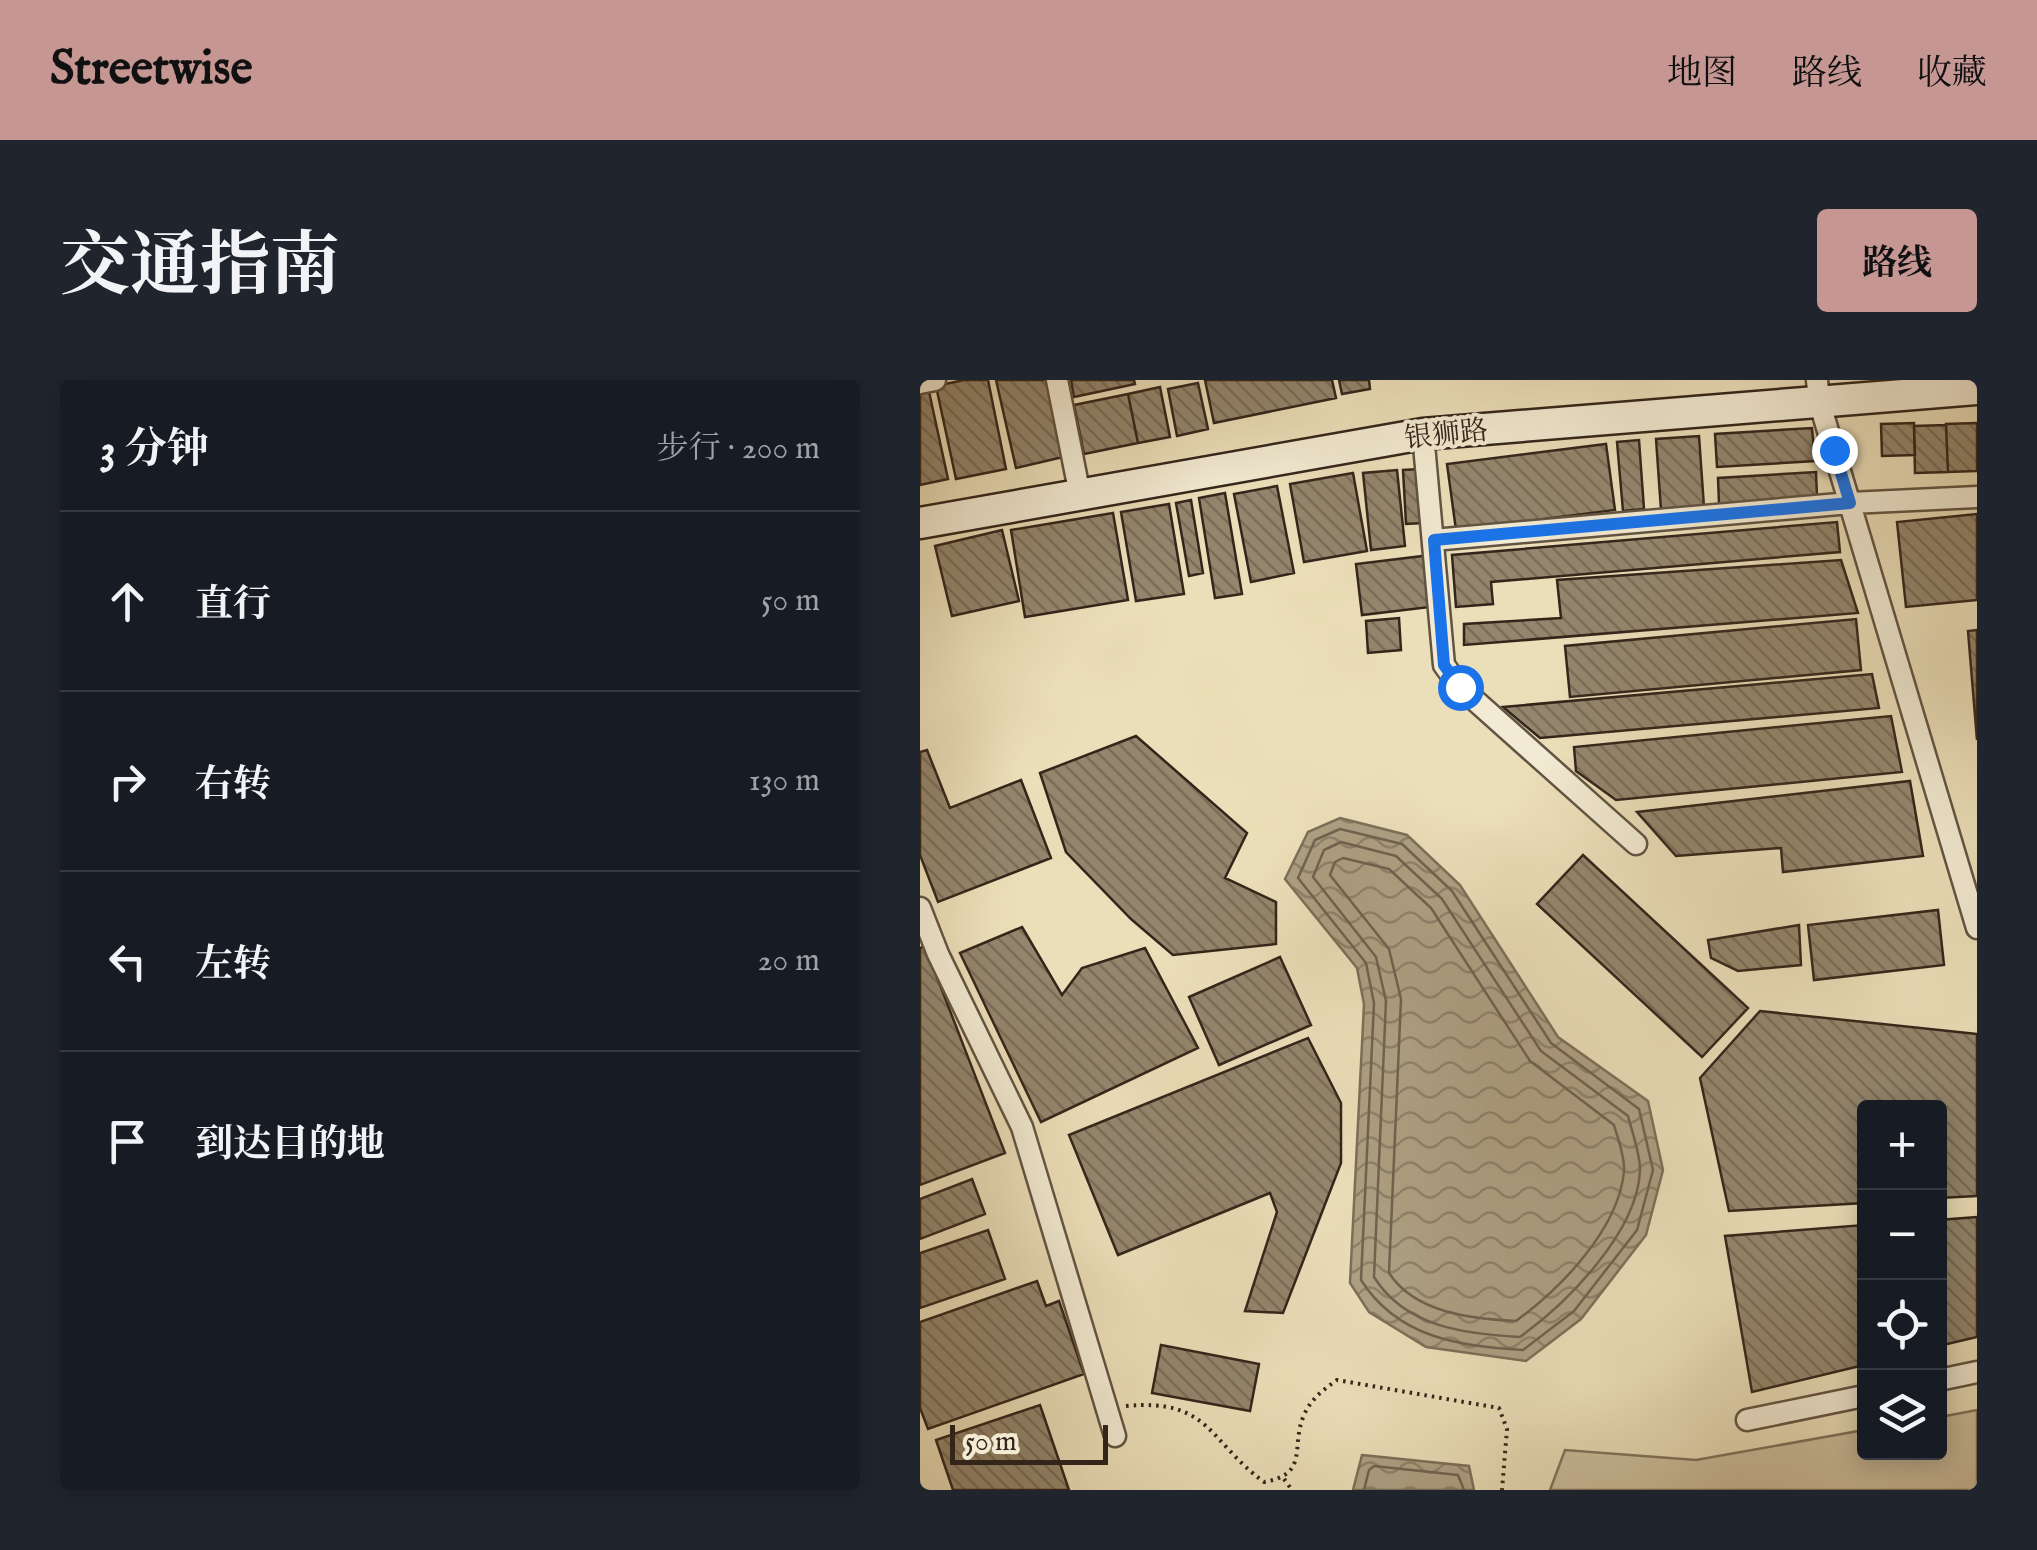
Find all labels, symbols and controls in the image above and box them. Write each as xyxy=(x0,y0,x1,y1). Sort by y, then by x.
text: Streetwise xyxy=(50,40,253,100)
text: 地图 xyxy=(1667,52,1737,97)
text: 路线 xyxy=(1792,52,1862,97)
text: 收藏 xyxy=(1917,52,1987,97)
button: 路线 xyxy=(1817,209,1977,312)
text: 交通指南 xyxy=(60,225,340,313)
street label: 银狮路 xyxy=(1403,414,1490,457)
text: 3 分钟 xyxy=(100,424,209,477)
route end xyxy=(1812,428,1858,474)
text: 步行 · 200 m xyxy=(657,429,820,470)
icon: ahead xyxy=(100,574,155,629)
text: 50 m xyxy=(761,581,820,622)
text: 直行 xyxy=(195,582,271,630)
route start xyxy=(1438,665,1484,711)
icon: right xyxy=(100,754,155,809)
text: 130 m xyxy=(749,761,820,802)
text: 右转 xyxy=(195,762,271,810)
icon: left xyxy=(100,934,155,989)
text: 20 m xyxy=(758,941,820,982)
text: 左转 xyxy=(195,942,271,990)
map controls xyxy=(1857,1100,1947,1460)
button: + xyxy=(1857,1100,1947,1190)
icon: arrive xyxy=(100,1114,155,1169)
text: 到达目的地 xyxy=(195,1122,385,1170)
button: − xyxy=(1857,1190,1947,1280)
button: locate xyxy=(1857,1280,1947,1370)
button: layers xyxy=(1857,1370,1947,1460)
scale bar xyxy=(950,1420,1108,1464)
text: 50 m xyxy=(965,1425,1017,1460)

